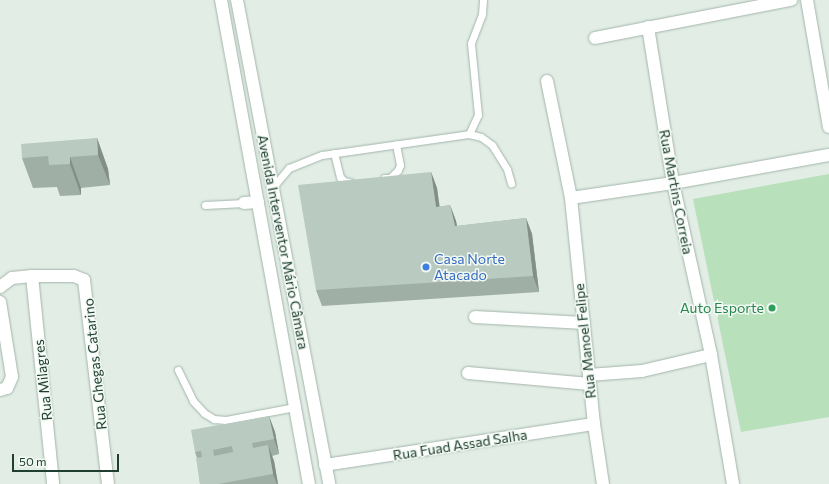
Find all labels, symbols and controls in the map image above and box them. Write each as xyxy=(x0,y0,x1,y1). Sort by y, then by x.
street label: Rua Martins Correia xyxy=(656,128,696,256)
street label: Avenida Interventor Mário Câmara xyxy=(254,133,312,351)
place label: Casa Norte Atacado xyxy=(434,251,505,284)
marker: Casa Norte Atacado xyxy=(421,262,431,272)
street label: Rua Manoel Felipe xyxy=(571,283,599,399)
street label: Rua Ghegas Catarino xyxy=(80,297,110,431)
place label: Auto Esporte xyxy=(680,300,764,316)
marker: Auto Esporte xyxy=(767,303,777,313)
street label: Rua Milagres xyxy=(30,338,56,422)
street label: Rua Fuad Assad Salha xyxy=(392,426,528,464)
scale bar xyxy=(14,446,121,472)
text: 50 m xyxy=(19,454,47,468)

